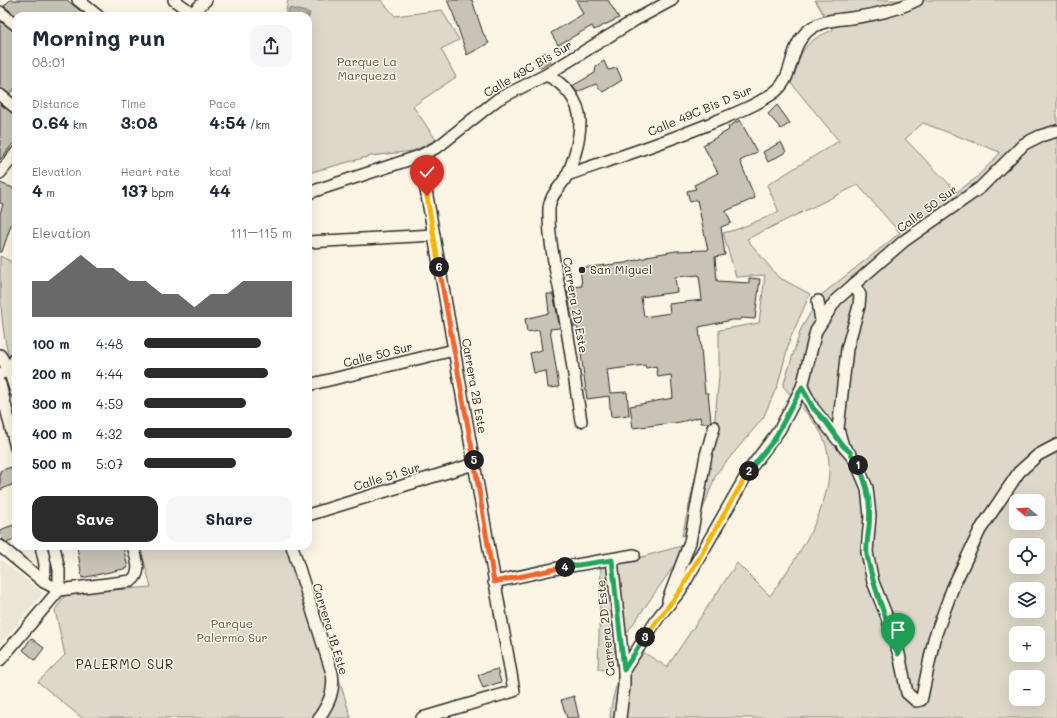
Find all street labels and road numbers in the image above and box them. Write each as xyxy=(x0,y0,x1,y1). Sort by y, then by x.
street label: Calle 49C Bis Sur xyxy=(480,36,575,100)
street label: Calle 49C Bis D Sur xyxy=(645,81,754,139)
street label: Calle 50 Sur xyxy=(893,181,960,236)
street label: Carrera 2D Este xyxy=(560,256,592,354)
street label: Carrera 2B Este xyxy=(459,337,491,435)
street label: Calle 50 Sur xyxy=(341,338,414,370)
street label: Calle 51 Sur xyxy=(351,458,422,494)
street label: Carrera 2D Este xyxy=(592,579,618,677)
street label: Carrera 1B Este xyxy=(309,581,352,676)

